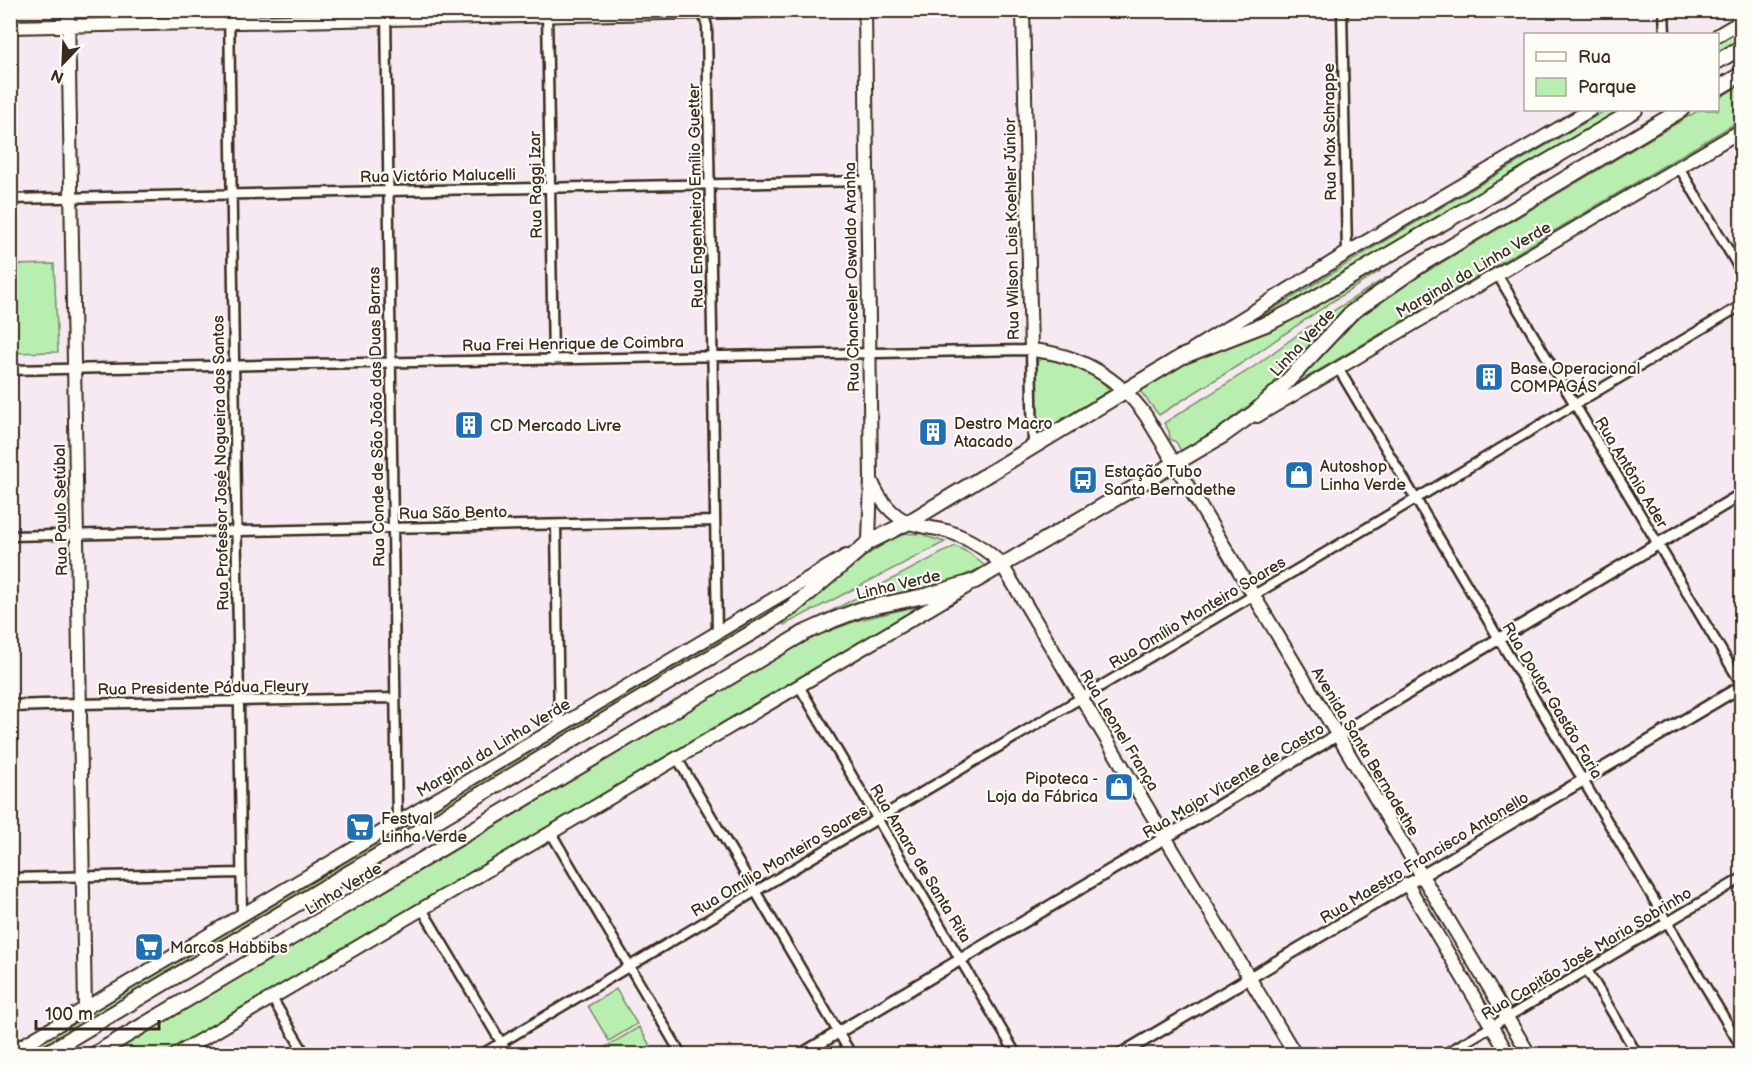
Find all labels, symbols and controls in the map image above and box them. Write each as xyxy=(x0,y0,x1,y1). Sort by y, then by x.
north arrow xyxy=(33,33,93,93)
legend xyxy=(1524,33,1719,111)
text: Rua xyxy=(1578,47,1611,68)
street label: Rua Max Schrappe xyxy=(1320,63,1341,201)
text: N xyxy=(48,64,67,87)
text: Parque xyxy=(1578,77,1636,98)
street label: Rua Engenheiro Emílio Guetter xyxy=(685,83,708,309)
street label: Rua Wilson Lois Koehler Júnior xyxy=(1001,117,1024,341)
street label: Rua Raggi Izar xyxy=(526,131,547,239)
street label: Rua Chanceler Oswaldo Aranha xyxy=(841,162,864,392)
street label: Rua Victório Malucelli xyxy=(360,166,516,187)
street label: Marginal da Linha Verde xyxy=(1393,218,1555,322)
street label: Rua Conde de São João das Duas Barras xyxy=(365,267,390,567)
street label: Linha Verde xyxy=(1267,305,1340,381)
street label: Rua Professor José Nogueira dos Santos xyxy=(209,315,234,611)
street label: Rua Frei Henrique de Coimbra xyxy=(462,333,684,356)
place label: Base Operacional COMPAGÁS xyxy=(1510,360,1640,397)
building icon: Base Operacional COMPAGÁS xyxy=(1473,361,1505,393)
building icon: CD Mercado Livre xyxy=(453,409,485,441)
street label: Rua Antônio Ader xyxy=(1590,414,1671,532)
place label: Destro Macro Atacado xyxy=(954,415,1053,452)
building icon: Destro Macro Atacado xyxy=(917,416,949,448)
place label: CD Mercado Livre xyxy=(490,417,622,436)
street label: Rua Paulo Setúbal xyxy=(51,444,72,576)
place label: Autoshop Linha Verde xyxy=(1320,458,1406,495)
shop icon: Autoshop Linha Verde xyxy=(1283,459,1315,491)
place label: Estação Tubo Santa Bernadethe xyxy=(1104,463,1236,500)
bus stop icon: Estação Tubo Santa Bernadethe xyxy=(1067,464,1099,496)
street label: Rua São Bento xyxy=(399,503,507,524)
street label: Rua Omílio Monteiro Soares xyxy=(1106,553,1289,674)
street label: Linha Verde xyxy=(854,566,943,604)
street label: Rua Doutor Gastão Faria xyxy=(1497,619,1606,782)
street label: Avenida Santa Bernadethe xyxy=(1307,664,1423,840)
street label: Rua Leonel França xyxy=(1075,667,1162,795)
street label: Rua Presidente Pádua Fleury xyxy=(97,677,310,700)
street label: Marginal da Linha Verde xyxy=(414,695,574,802)
street label: Rua Major Vicente de Castro xyxy=(1139,719,1328,843)
place label: Pipoteca - Loja da Fábrica xyxy=(987,770,1098,807)
shop icon: Pipoteca - Loja da Fábrica xyxy=(1103,771,1135,803)
street label: Rua Amaro de Santa Rita xyxy=(865,781,975,946)
street label: Rua Maestro Francisco Antonello xyxy=(1317,788,1532,928)
street label: Rua Omílio Monteiro Soares xyxy=(688,801,871,922)
place label: Festval Linha Verde xyxy=(381,810,467,847)
supermarket icon: Festval Linha Verde xyxy=(344,811,376,843)
street label: Linha Verde xyxy=(302,859,386,920)
street label: Rua Capitão José Maria Sobrinho xyxy=(1478,884,1695,1025)
supermarket icon: Marcos Habbibs xyxy=(133,931,165,963)
place label: Marcos Habbibs xyxy=(170,939,288,958)
scale bar xyxy=(36,993,159,1031)
text: 100 m xyxy=(45,1004,93,1025)

